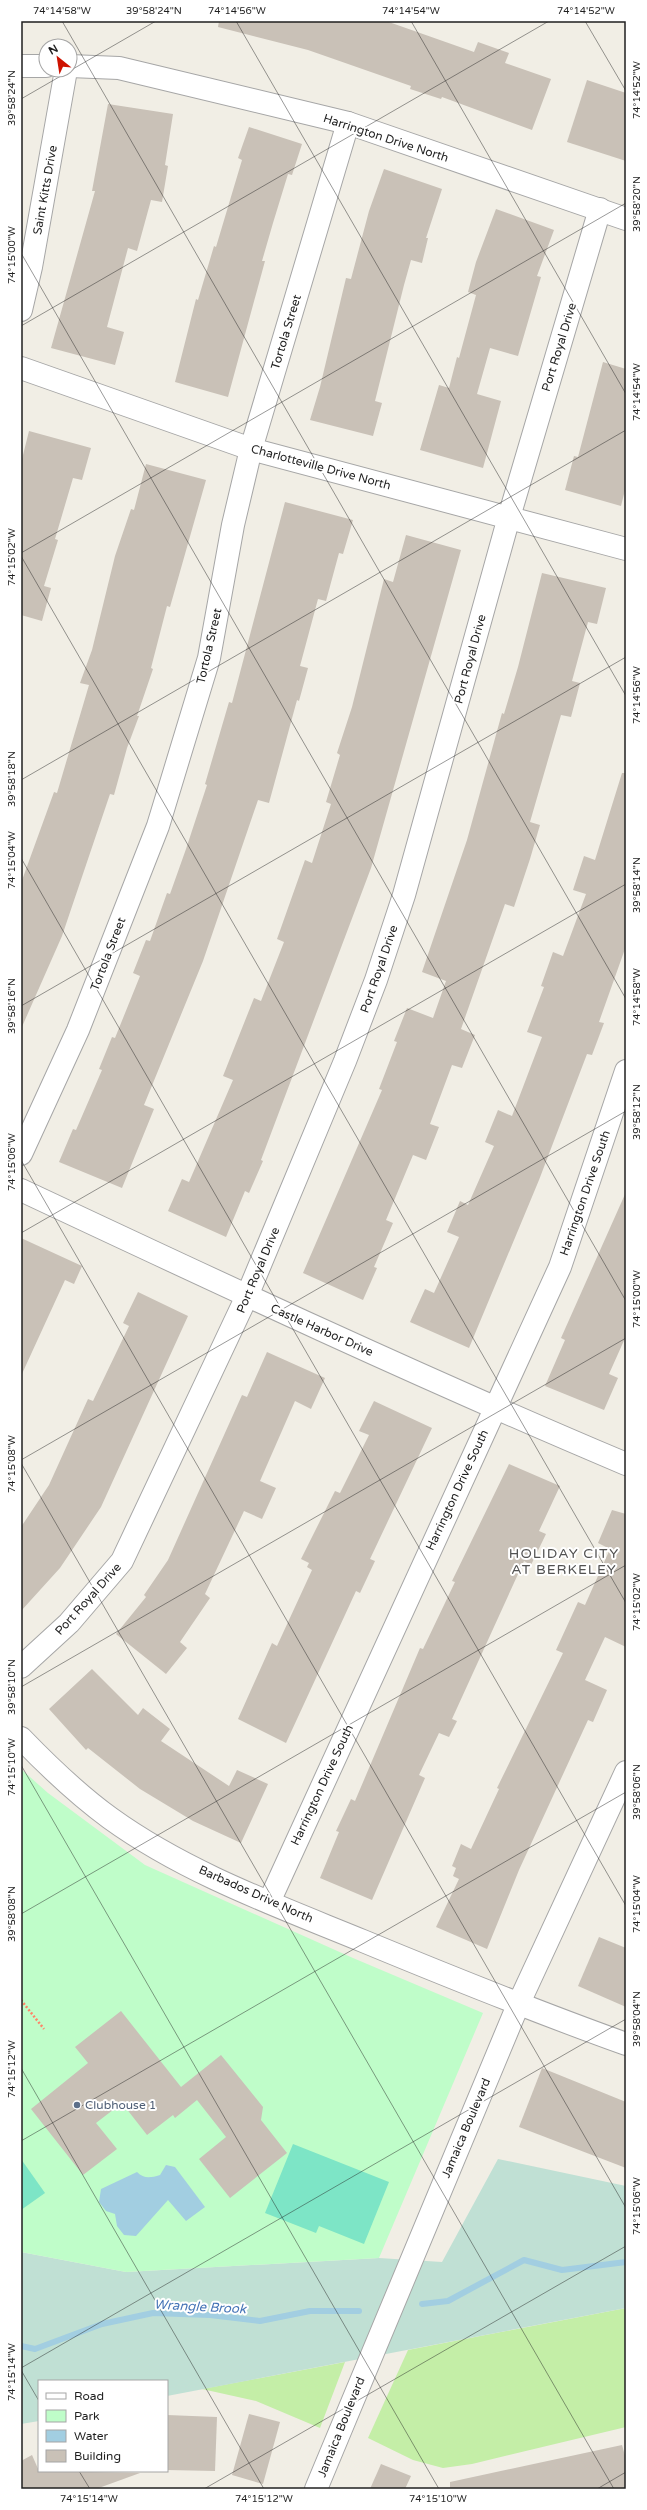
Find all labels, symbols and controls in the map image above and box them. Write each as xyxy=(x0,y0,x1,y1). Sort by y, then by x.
text: 74°14'58"W xyxy=(33,5,91,17)
text: 39°58'24"N xyxy=(126,5,182,17)
text: 74°14'56"W xyxy=(208,5,266,17)
text: 74°14'54"W xyxy=(382,5,440,17)
text: 74°14'52"W xyxy=(557,5,615,17)
north arrow xyxy=(38,38,78,78)
text: N xyxy=(46,42,60,58)
text: 74°14'52"W xyxy=(631,61,643,119)
text: 39°58'24"N xyxy=(6,70,18,126)
street label: Harrington Drive North xyxy=(322,111,450,165)
street label: Saint Kitts Drive xyxy=(30,144,60,236)
text: 39°58'20"N xyxy=(631,176,643,232)
text: 74°15'00"W xyxy=(6,226,18,284)
street label: Tortola Street xyxy=(268,293,304,371)
street label: Port Royal Drive xyxy=(539,301,579,393)
text: 74°14'54"W xyxy=(631,363,643,421)
street label: Charlotteville Drive North xyxy=(250,442,392,492)
text: 74°15'02"W xyxy=(6,528,18,586)
street label: Tortola Street xyxy=(193,606,225,685)
street label: Port Royal Drive xyxy=(451,613,489,705)
text: 74°14'56"W xyxy=(631,666,643,724)
text: 39°58'18"N xyxy=(6,751,18,807)
text: 74°15'04"W xyxy=(6,831,18,889)
text: 39°58'14"N xyxy=(631,857,643,913)
street label: Tortola Street xyxy=(88,915,129,993)
street label: Port Royal Drive xyxy=(357,923,401,1015)
text: 74°14'58"W xyxy=(631,968,643,1026)
text: 39°58'16"N xyxy=(6,978,18,1034)
text: 39°58'12"N xyxy=(631,1084,643,1140)
street label: Harrington Drive South xyxy=(557,1128,613,1258)
text: 74°15'06"W xyxy=(6,1133,18,1191)
street label: Port Royal Drive xyxy=(234,1225,283,1315)
text: 74°15'00"W xyxy=(631,1270,643,1328)
street label: Castle Harbor Drive xyxy=(269,1301,376,1359)
street label: Harrington Drive South xyxy=(423,1427,491,1553)
text: 74°15'08"W xyxy=(6,1435,18,1493)
district label: HOLIDAY CITY AT BERKELEY xyxy=(509,1545,619,1578)
street label: Port Royal Drive xyxy=(52,1560,124,1638)
text: 74°15'02"W xyxy=(631,1573,643,1631)
text: 39°58'10"N xyxy=(6,1659,18,1715)
street label: Harrington Drive South xyxy=(288,1722,356,1848)
text: 74°15'10"W xyxy=(6,1738,18,1796)
text: 39°58'06"N xyxy=(631,1764,643,1820)
street label: Barbados Drive North xyxy=(197,1862,315,1926)
text: 74°15'04"W xyxy=(631,1875,643,1933)
text: 39°58'08"N xyxy=(6,1886,18,1942)
text: 39°58'04"N xyxy=(631,1991,643,2047)
text: 74°15'12"W xyxy=(6,2040,18,2098)
street label: Jamaica Boulevard xyxy=(439,2076,493,2180)
place label: Clubhouse 1 xyxy=(85,2098,156,2112)
marker: Clubhouse 1 xyxy=(72,2100,82,2110)
text: 74°15'06"W xyxy=(631,2177,643,2235)
water label: Wrangle Brook xyxy=(154,2297,247,2317)
text: 74°15'14"W xyxy=(6,2343,18,2401)
street label: Jamaica Boulevard xyxy=(314,2375,368,2479)
legend xyxy=(38,2380,168,2472)
text: Road xyxy=(74,2389,104,2403)
text: Park xyxy=(74,2409,100,2423)
text: Water xyxy=(74,2429,109,2443)
text: Building xyxy=(74,2449,121,2463)
text: 74°15'14"W xyxy=(60,2493,118,2505)
text: 74°15'12"W xyxy=(235,2493,293,2505)
text: 74°15'10"W xyxy=(409,2493,467,2505)

